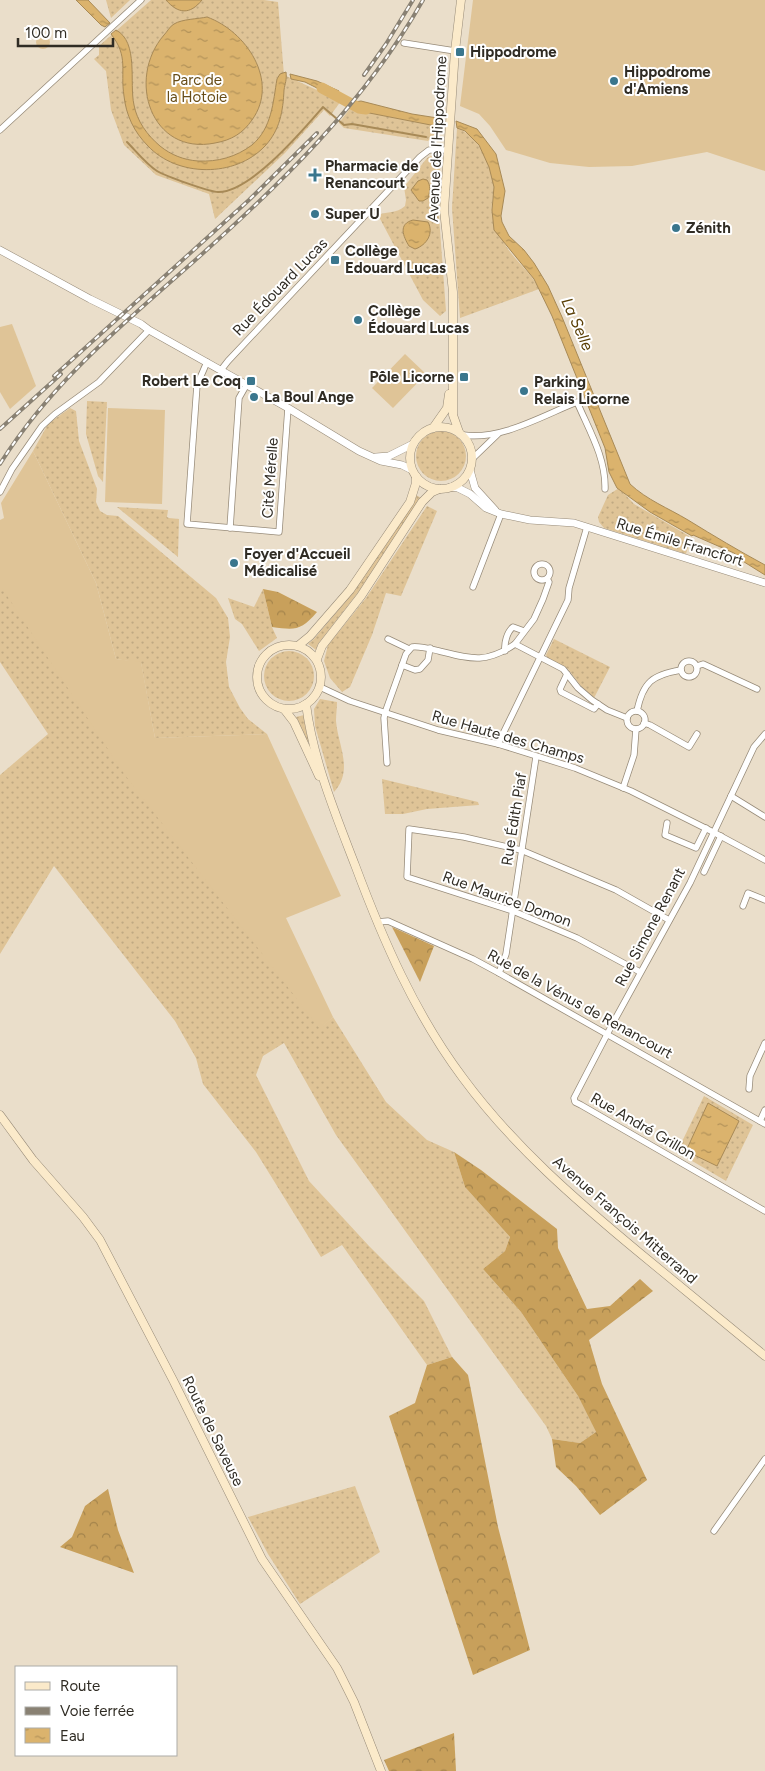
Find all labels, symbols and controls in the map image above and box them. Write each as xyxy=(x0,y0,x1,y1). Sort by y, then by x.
scale bar xyxy=(18,15,112,47)
text: 100 m xyxy=(25,24,67,42)
place label: Hippodrome xyxy=(470,43,557,61)
marker: Hippodrome xyxy=(454,46,466,58)
street label: Avenue de l'Hippodrome xyxy=(424,56,450,222)
place label: Hippodrome d'Amiens xyxy=(624,63,711,98)
park label: Parc de la Hotoie xyxy=(167,71,227,106)
marker: Hippodrome d'Amiens xyxy=(608,75,620,87)
place label: Pharmacie de Renancourt xyxy=(325,157,419,192)
marker: Pharmacie de Renancourt xyxy=(309,169,321,181)
place label: Super U xyxy=(325,205,380,223)
marker: Super U xyxy=(309,208,321,220)
place label: Zénith xyxy=(686,219,731,237)
marker: Zénith xyxy=(670,222,682,234)
street label: Rue Édouard Lucas xyxy=(229,235,331,339)
place label: Collège Edouard Lucas xyxy=(345,242,446,277)
marker: Collège Edouard Lucas xyxy=(329,254,341,266)
water label: La Selle xyxy=(557,295,598,354)
place label: Collège Édouard Lucas xyxy=(368,302,469,337)
marker: Collège Édouard Lucas xyxy=(352,314,364,326)
place label: Pôle Licorne xyxy=(369,368,455,386)
marker: Pôle Licorne xyxy=(458,371,470,383)
place label: Robert Le Coq xyxy=(142,372,241,390)
place label: Parking Relais Licorne xyxy=(534,373,630,408)
marker: Robert Le Coq xyxy=(245,375,257,387)
marker: Parking Relais Licorne xyxy=(518,385,530,397)
place label: La Boul Ange xyxy=(264,388,355,406)
marker: La Boul Ange xyxy=(248,391,260,403)
street label: Cité Mérelle xyxy=(258,437,282,519)
street label: Rue Émile Francfort xyxy=(614,514,746,570)
place label: Foyer d'Accueil Médicalisé xyxy=(244,545,351,580)
marker: Foyer d'Accueil Médicalisé xyxy=(228,557,240,569)
street label: Rue Haute des Champs xyxy=(430,707,586,767)
street label: Rue Édith Piaf xyxy=(498,771,530,867)
street label: Rue Simone Renant xyxy=(611,864,689,989)
street label: Rue Maurice Domon xyxy=(440,867,574,931)
street label: Rue de la Vénus de Renancourt xyxy=(484,945,676,1063)
street label: Rue André Grillon xyxy=(588,1089,698,1163)
street label: Avenue François Mitterrand xyxy=(549,1152,701,1288)
street label: Route de Saveuse xyxy=(178,1373,248,1489)
legend xyxy=(15,1666,178,1756)
text: Route xyxy=(60,1677,100,1695)
text: Voie ferrée xyxy=(60,1702,134,1720)
text: Eau xyxy=(60,1727,85,1745)

